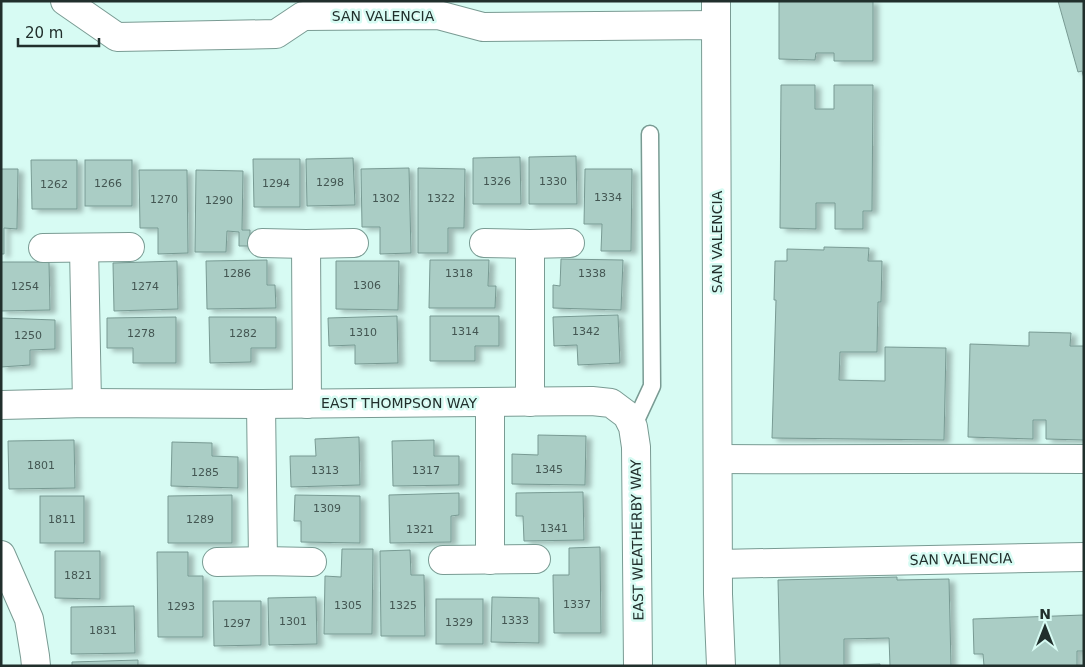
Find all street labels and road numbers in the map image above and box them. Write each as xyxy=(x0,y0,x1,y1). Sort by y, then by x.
street label: SAN VALENCIA xyxy=(332,8,435,24)
street label: SAN VALENCIA xyxy=(709,190,725,293)
street label: EAST THOMPSON WAY xyxy=(321,395,477,411)
street label: EAST WEATHERBY WAY xyxy=(628,459,646,621)
street label: SAN VALENCIA xyxy=(910,550,1013,568)

